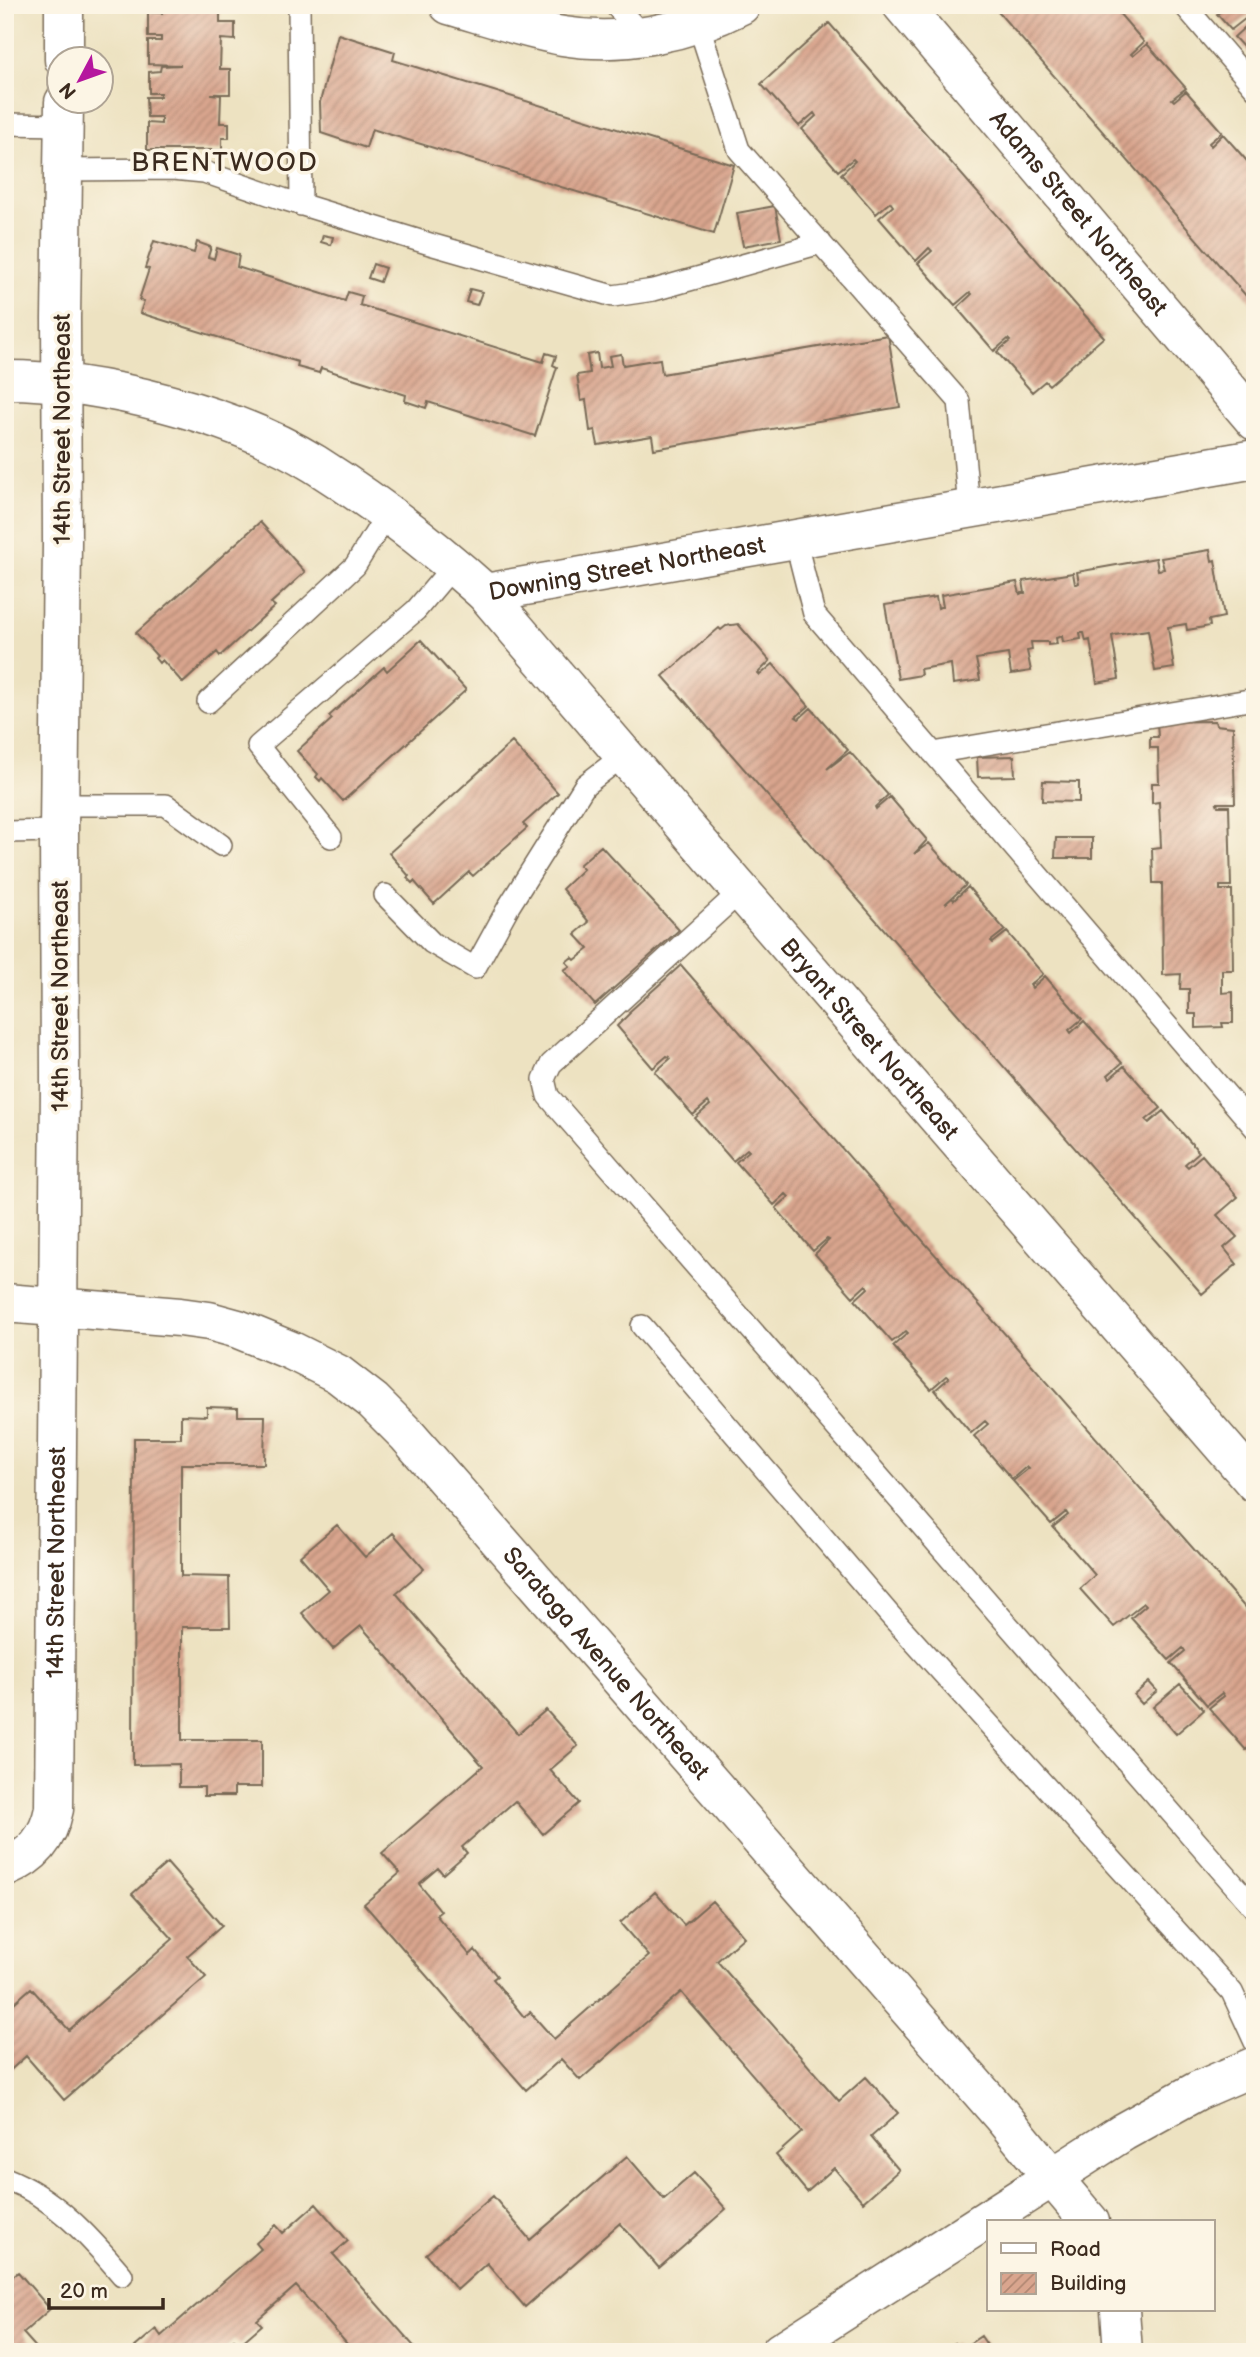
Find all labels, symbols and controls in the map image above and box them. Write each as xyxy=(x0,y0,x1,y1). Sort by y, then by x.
north arrow xyxy=(46,46,116,116)
text: N xyxy=(55,77,82,103)
street label: Adams Street Northeast xyxy=(983,105,1174,323)
district label: BRENTWOOD xyxy=(131,148,319,179)
street label: 14th Street Northeast xyxy=(48,313,77,545)
street label: Downing Street Northeast xyxy=(486,530,768,607)
street label: 14th Street Northeast xyxy=(46,880,75,1112)
street label: Bryant Street Northeast xyxy=(774,932,965,1147)
street label: 14th Street Northeast xyxy=(41,1446,72,1678)
street label: Saratoga Avenue Northeast xyxy=(497,1541,716,1786)
legend xyxy=(987,2220,1214,2312)
text: Road xyxy=(1050,2237,1101,2262)
scale bar xyxy=(49,2266,163,2310)
text: Building xyxy=(1050,2271,1126,2296)
text: 20 m xyxy=(60,2279,108,2304)

